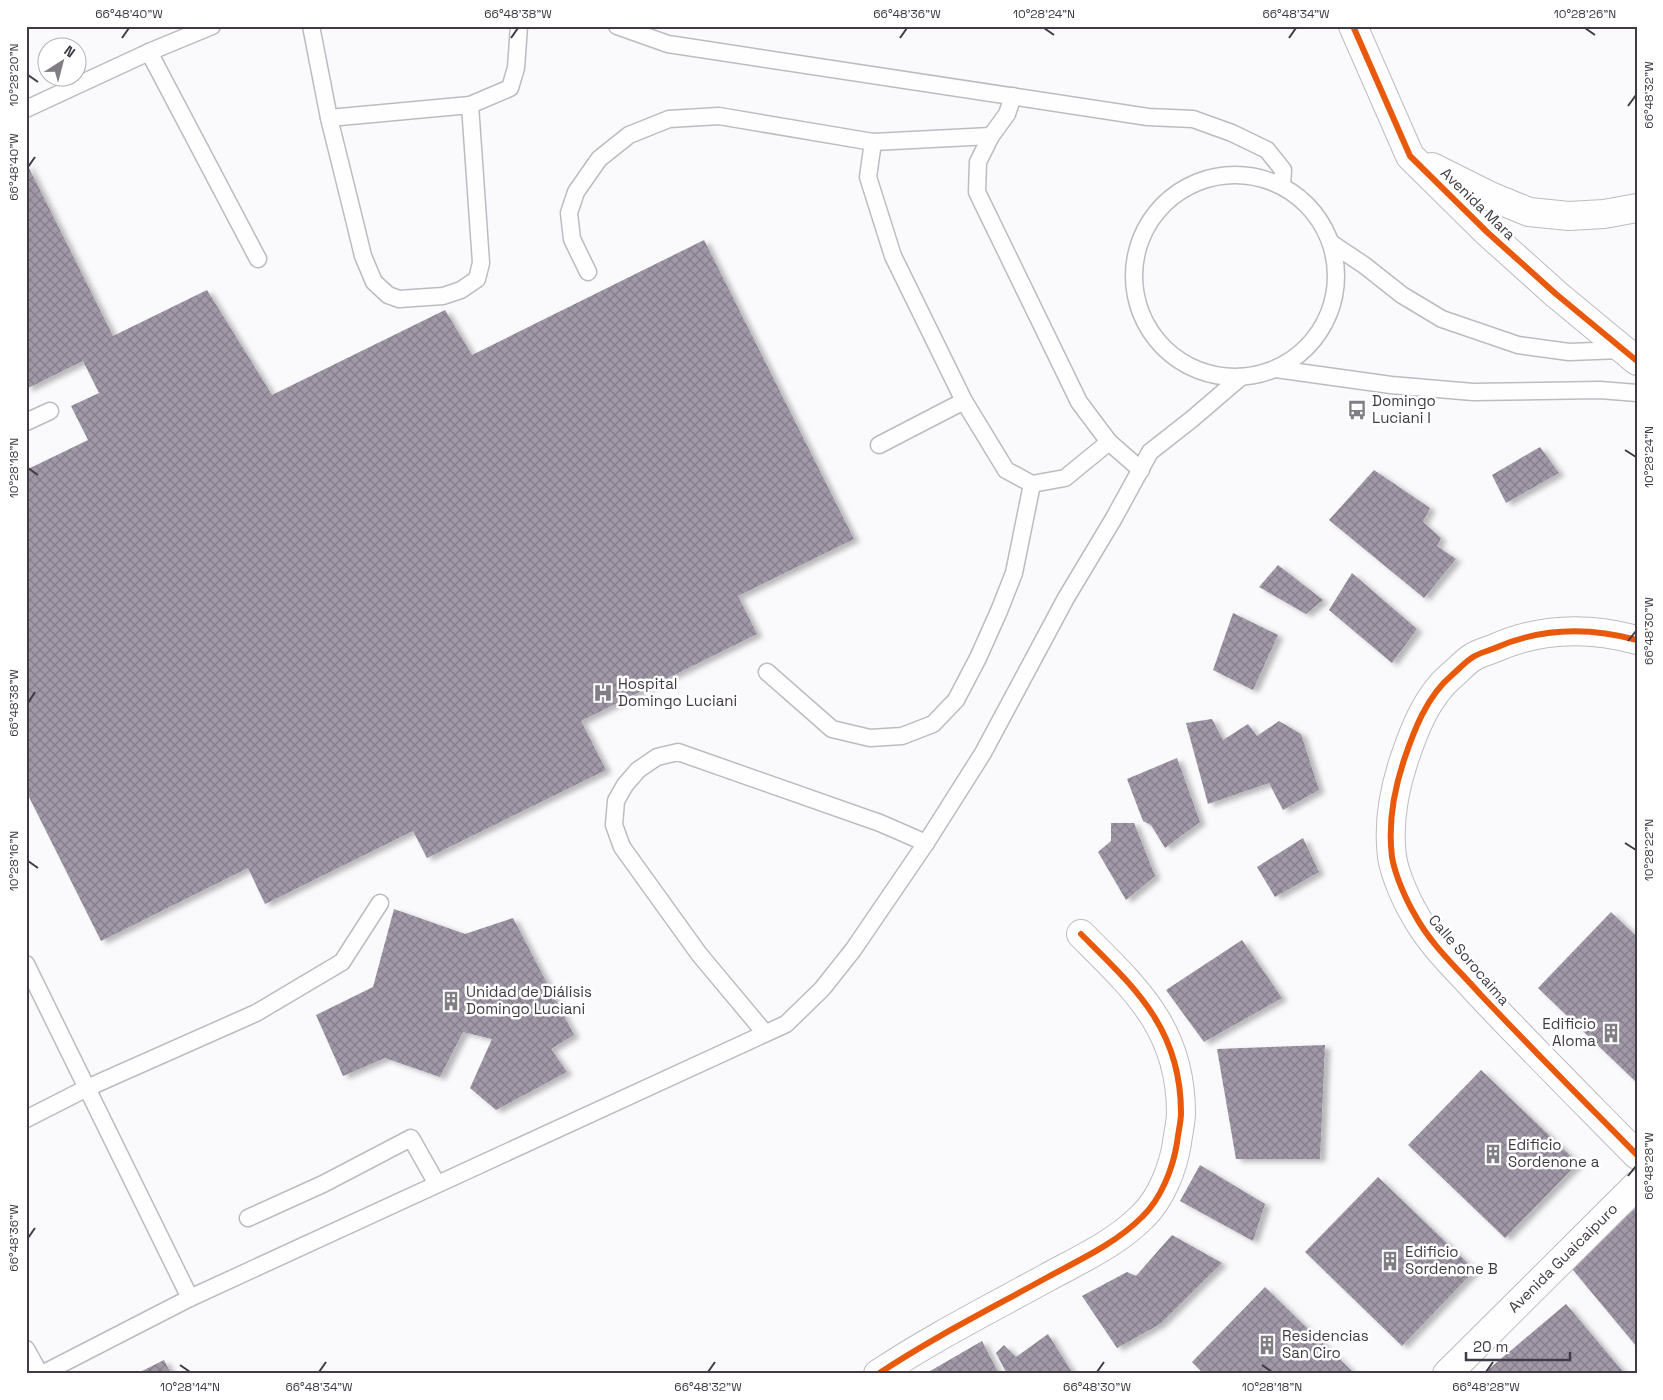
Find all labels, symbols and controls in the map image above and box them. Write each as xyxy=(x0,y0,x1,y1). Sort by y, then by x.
text: 66°48'40"W xyxy=(95,6,163,22)
text: 66°48'38"W xyxy=(484,6,552,22)
text: 66°48'36"W xyxy=(873,6,941,22)
text: 10°28'24"N xyxy=(1013,6,1075,22)
text: 66°48'34"W xyxy=(1262,6,1330,22)
text: 10°28'26"N xyxy=(1554,6,1616,22)
north arrow xyxy=(38,38,88,88)
text: N xyxy=(61,41,79,62)
text: 10°28'20"N xyxy=(6,43,22,107)
text: 66°48'32"W xyxy=(1641,61,1657,129)
text: 66°48'40"W xyxy=(6,133,22,201)
street label: Avenida Mara xyxy=(1437,163,1520,244)
place label: Domingo Luciani I xyxy=(1372,391,1436,427)
bus stop icon: Domingo Luciani I xyxy=(1346,399,1368,421)
text: 10°28'24"N xyxy=(1641,426,1657,488)
text: 10°28'18"N xyxy=(6,438,22,498)
text: 66°48'30"W xyxy=(1641,597,1657,665)
text: 66°48'38"W xyxy=(6,669,22,737)
place label: Hospital Domingo Luciani xyxy=(618,674,737,710)
hospital icon: Hospital Domingo Luciani xyxy=(592,682,614,704)
text: 10°28'22"N xyxy=(1641,819,1657,881)
text: 10°28'16"N xyxy=(6,831,22,891)
street label: Calle Sorocaima xyxy=(1425,910,1514,1009)
place label: Unidad de Diálisis Domingo Luciani xyxy=(466,982,592,1018)
building icon: Unidad de Diálisis Domingo Luciani xyxy=(440,990,462,1012)
place label: Edificio Aloma xyxy=(1542,1014,1596,1050)
building icon: Edificio Aloma xyxy=(1600,1022,1622,1044)
text: 66°48'28"W xyxy=(1641,1132,1657,1200)
place label: Edificio Sordenone a xyxy=(1508,1135,1600,1171)
building icon: Edificio Sordenone a xyxy=(1482,1143,1504,1165)
street label: Avenida Guaicaipuro xyxy=(1504,1199,1621,1316)
text: 66°48'36"W xyxy=(6,1204,22,1272)
place label: Edificio Sordenone B xyxy=(1405,1242,1498,1278)
building icon: Edificio Sordenone B xyxy=(1379,1250,1401,1272)
place label: Residencias San Ciro xyxy=(1282,1326,1369,1362)
scale bar xyxy=(1466,1330,1569,1362)
building icon: Residencias San Ciro xyxy=(1256,1334,1278,1356)
text: 20 m xyxy=(1473,1337,1508,1356)
text: 10°28'14"N xyxy=(160,1379,220,1395)
text: 66°48'34"W xyxy=(285,1379,353,1395)
text: 66°48'32"W xyxy=(674,1379,742,1395)
text: 66°48'30"W xyxy=(1063,1379,1131,1395)
text: 10°28'18"N xyxy=(1242,1379,1302,1395)
text: 66°48'28"W xyxy=(1452,1379,1520,1395)

